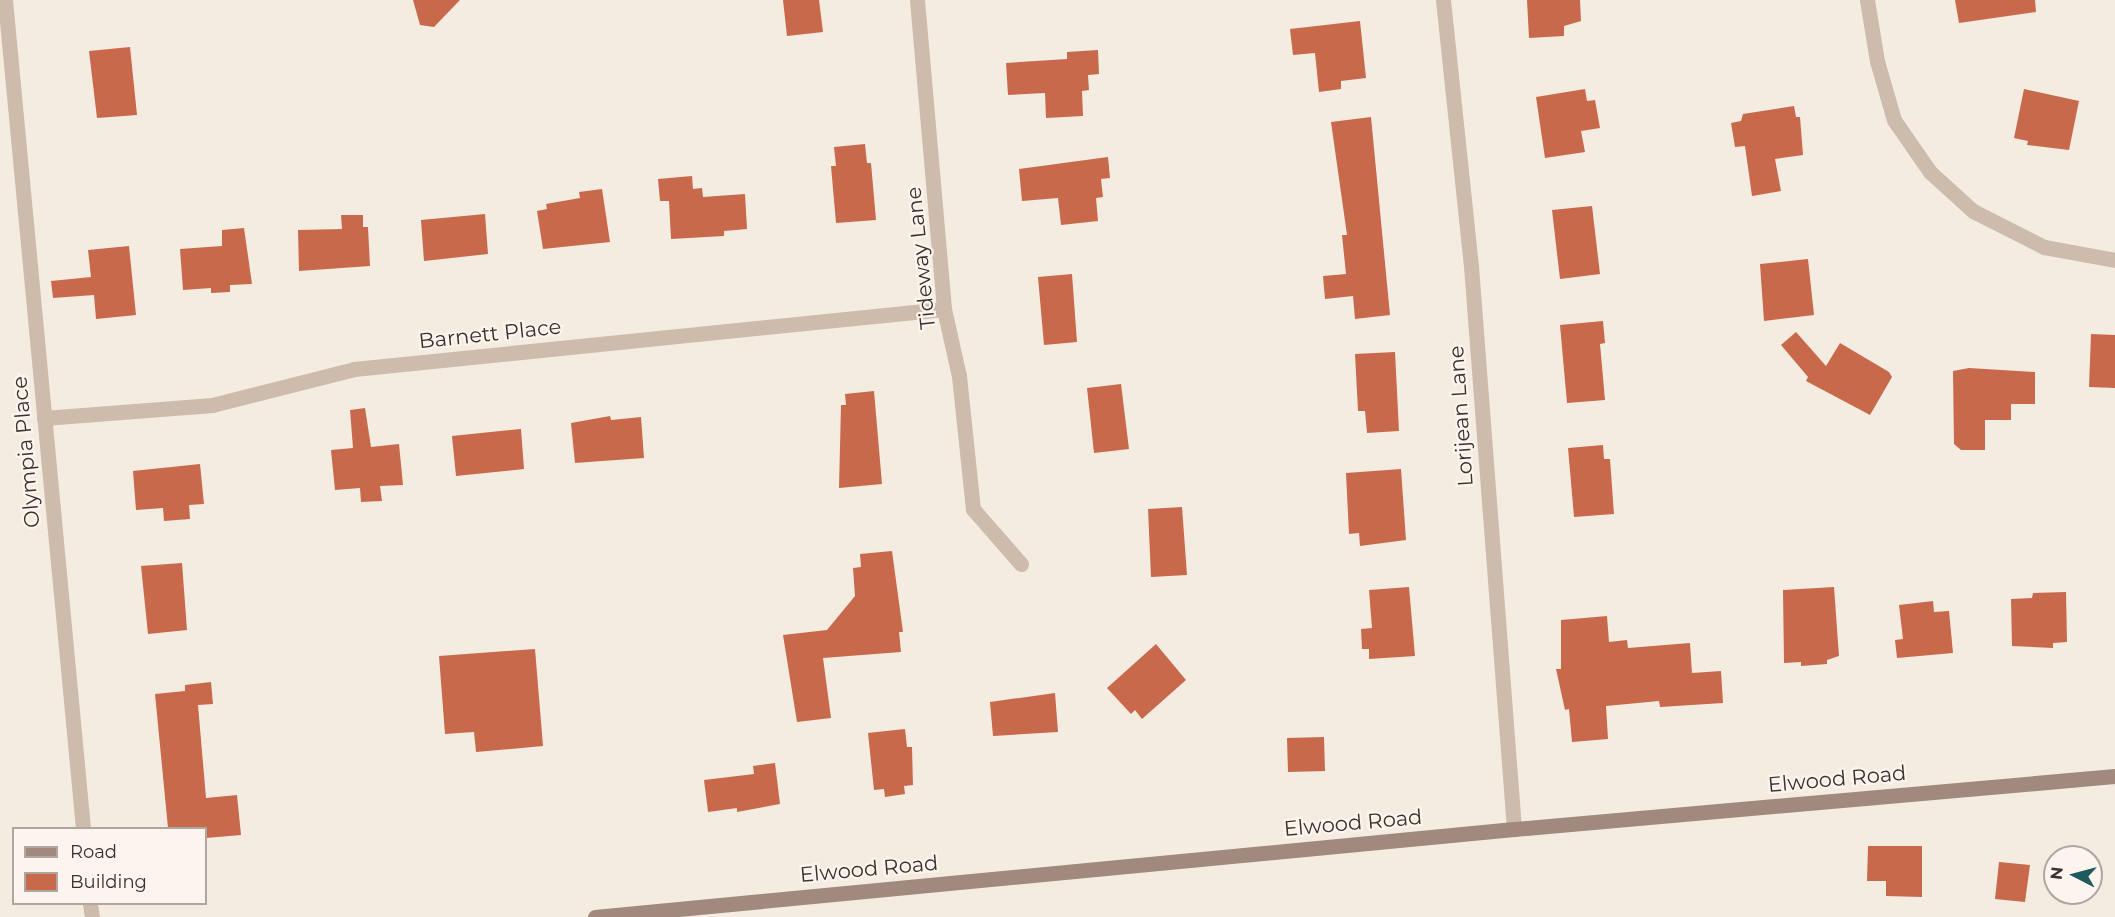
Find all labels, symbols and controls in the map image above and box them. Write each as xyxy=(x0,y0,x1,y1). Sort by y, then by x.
street label: Tideway Lane xyxy=(901,186,941,330)
street label: Barnett Place xyxy=(418,314,562,354)
street label: Lorijean Lane xyxy=(1444,345,1478,487)
street label: Olympia Place xyxy=(7,375,45,529)
street label: Elwood Road xyxy=(1767,760,1907,798)
street label: Elwood Road xyxy=(1283,804,1423,842)
legend xyxy=(12,827,207,905)
text: Road xyxy=(70,841,117,863)
north arrow xyxy=(2043,845,2103,905)
street label: Elwood Road xyxy=(799,850,939,888)
text: N xyxy=(2046,866,2067,881)
text: Building xyxy=(70,871,147,893)

